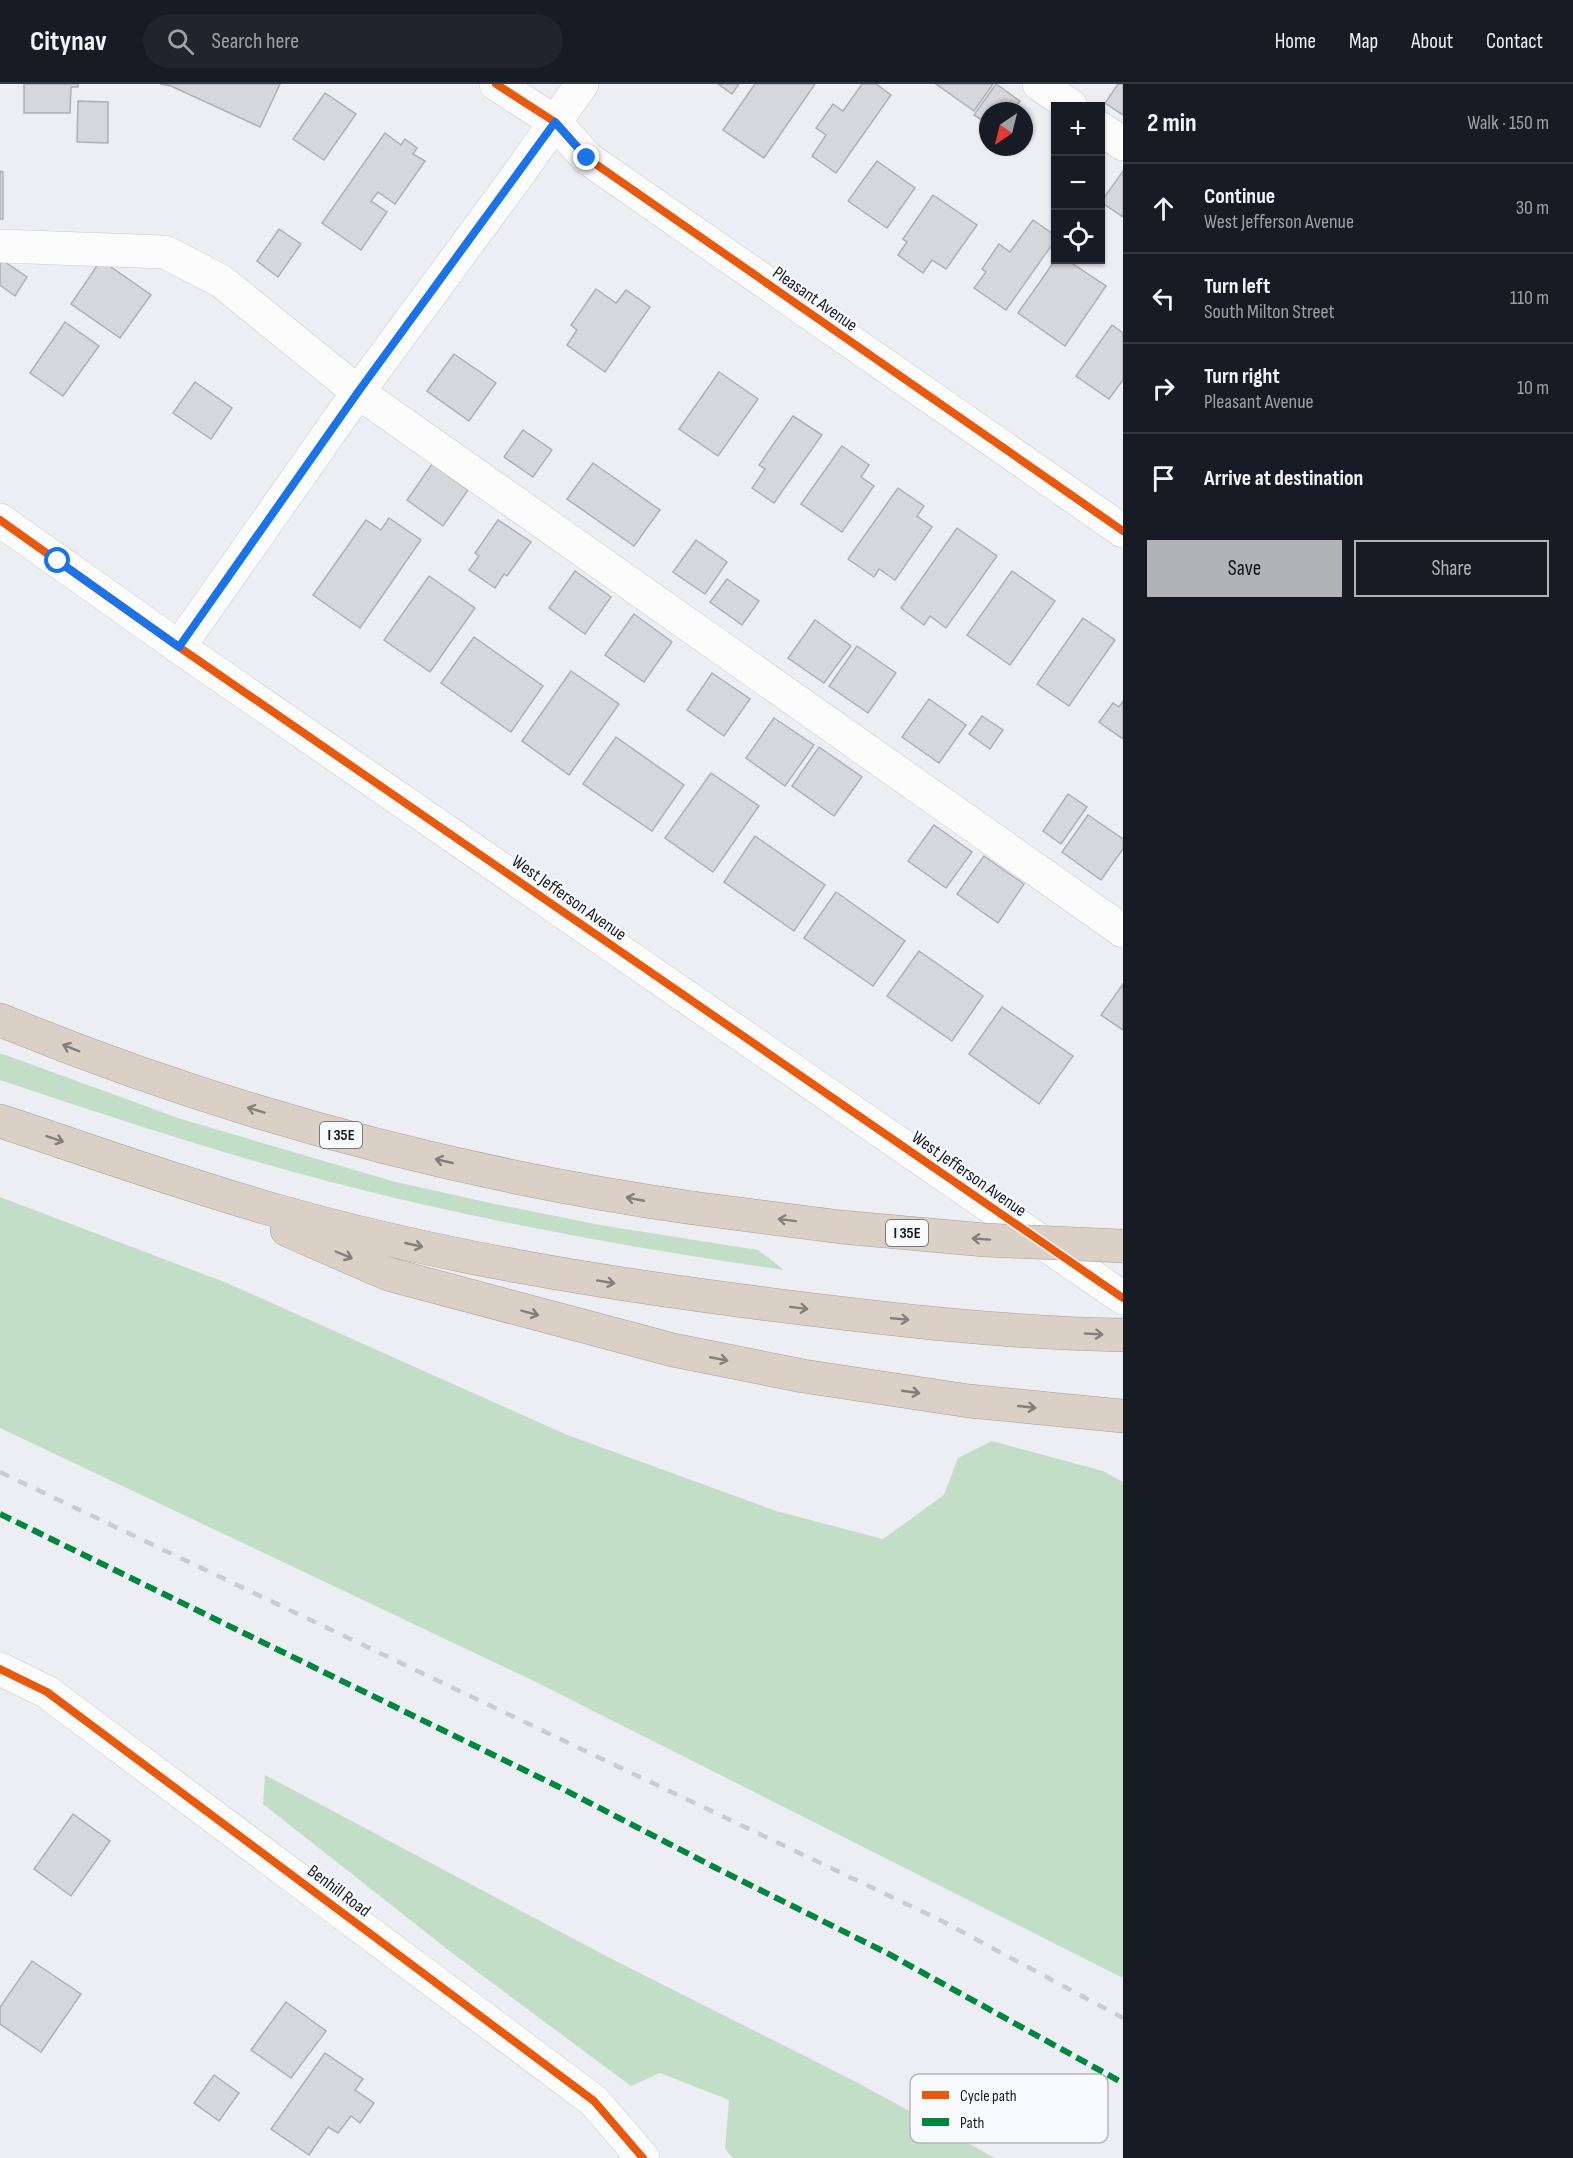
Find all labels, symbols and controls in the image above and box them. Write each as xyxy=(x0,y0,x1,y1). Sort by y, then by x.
search box xyxy=(143,14,563,68)
text: Citynav xyxy=(30,25,107,58)
icon: search xyxy=(164,25,197,58)
text: Search here xyxy=(212,28,299,55)
text: Home xyxy=(1275,29,1316,54)
text: Map xyxy=(1349,29,1378,54)
text: About xyxy=(1411,29,1453,54)
text: Contact xyxy=(1486,29,1543,54)
north arrow xyxy=(979,102,1033,156)
map controls xyxy=(1051,102,1105,264)
button: + xyxy=(1051,102,1105,156)
text: 2 min xyxy=(1147,108,1197,139)
text: Walk · 150 m xyxy=(1467,111,1549,135)
route end xyxy=(573,144,599,170)
button: − xyxy=(1051,156,1105,210)
text: Continue xyxy=(1204,183,1275,210)
icon: ahead xyxy=(1147,192,1180,225)
text: 30 m xyxy=(1516,196,1549,220)
button: locate xyxy=(1051,210,1105,264)
text: West Jefferson Avenue xyxy=(1204,210,1354,234)
street label: Pleasant Avenue xyxy=(769,262,861,336)
text: Turn left xyxy=(1204,273,1270,300)
icon: left xyxy=(1147,282,1180,315)
text: 110 m xyxy=(1510,286,1549,310)
text: South Milton Street xyxy=(1204,300,1335,324)
text: Turn right xyxy=(1204,363,1280,390)
icon: right xyxy=(1147,372,1180,405)
text: 10 m xyxy=(1517,376,1549,400)
text: Pleasant Avenue xyxy=(1204,390,1314,414)
icon: arrive xyxy=(1147,462,1180,495)
text: Arrive at destination xyxy=(1204,465,1363,492)
button: Save xyxy=(1147,540,1342,597)
button: Share xyxy=(1354,540,1549,597)
route start xyxy=(44,547,70,573)
street label: West Jefferson Avenue xyxy=(508,851,630,945)
one-way arrow xyxy=(62,1042,81,1053)
one-way arrow xyxy=(246,1104,265,1115)
road number: I 35E xyxy=(320,1122,362,1148)
street label: West Jefferson Avenue xyxy=(908,1127,1030,1221)
one-way arrow xyxy=(46,1135,64,1146)
one-way arrow xyxy=(434,1155,454,1166)
one-way arrow xyxy=(626,1193,645,1204)
one-way arrow xyxy=(777,1214,797,1225)
road number: I 35E xyxy=(886,1220,928,1246)
one-way arrow xyxy=(971,1233,991,1244)
one-way arrow xyxy=(404,1239,423,1251)
one-way arrow xyxy=(335,1249,353,1261)
one-way arrow xyxy=(595,1276,615,1287)
one-way arrow xyxy=(788,1303,808,1314)
one-way arrow xyxy=(520,1308,539,1319)
one-way arrow xyxy=(889,1314,909,1325)
one-way arrow xyxy=(1084,1328,1104,1339)
one-way arrow xyxy=(709,1354,729,1365)
one-way arrow xyxy=(901,1387,921,1398)
one-way arrow xyxy=(1016,1402,1036,1413)
street label: Benhill Road xyxy=(303,1860,375,1922)
legend xyxy=(910,2074,1108,2143)
text: Cycle path xyxy=(960,2087,1017,2106)
text: Path xyxy=(960,2114,984,2133)

